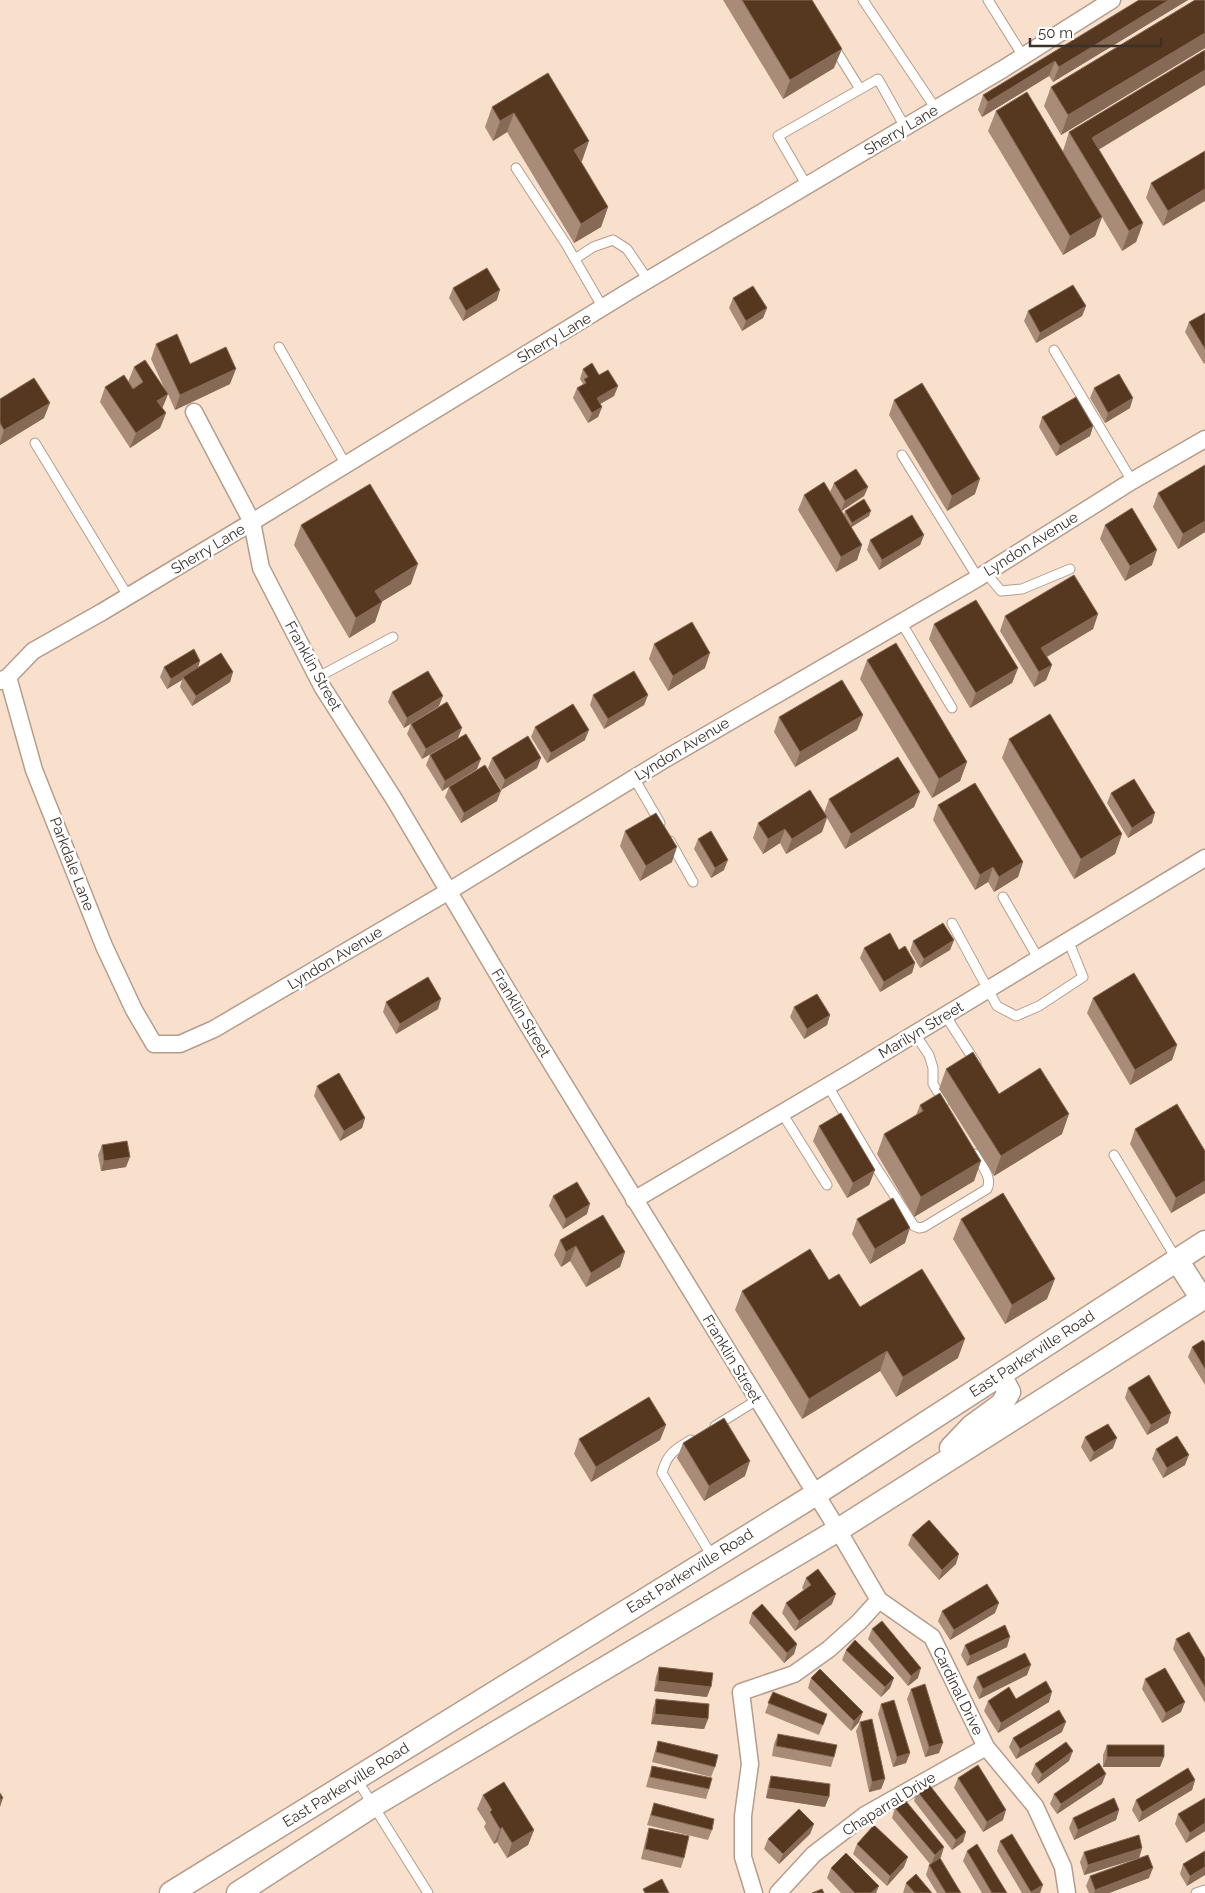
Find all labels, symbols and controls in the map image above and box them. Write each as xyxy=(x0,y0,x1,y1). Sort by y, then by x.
scale bar xyxy=(1030,15,1161,47)
text: 50 m xyxy=(1038,24,1073,42)
street label: Sherry Lane xyxy=(861,101,941,159)
street label: Sherry Lane xyxy=(514,309,594,367)
street label: Lyndon Avenue xyxy=(981,508,1081,580)
street label: Sherry Lane xyxy=(168,520,248,578)
street label: Franklin Street xyxy=(281,618,345,714)
street label: Lyndon Avenue xyxy=(631,714,733,784)
street label: Parkdale Lane xyxy=(46,815,98,914)
street label: Lyndon Avenue xyxy=(284,923,386,993)
street label: Franklin Street xyxy=(488,966,554,1060)
street label: Marilyn Street xyxy=(875,998,967,1062)
street label: East Parkerville Road xyxy=(966,1307,1098,1401)
street label: Franklin Street xyxy=(699,1312,765,1406)
street label: East Parkerville Road xyxy=(623,1525,757,1617)
street label: Cardinal Drive xyxy=(929,1644,987,1738)
street label: East Parkerville Road xyxy=(279,1739,413,1831)
street label: Chaparral Drive xyxy=(839,1768,939,1840)

